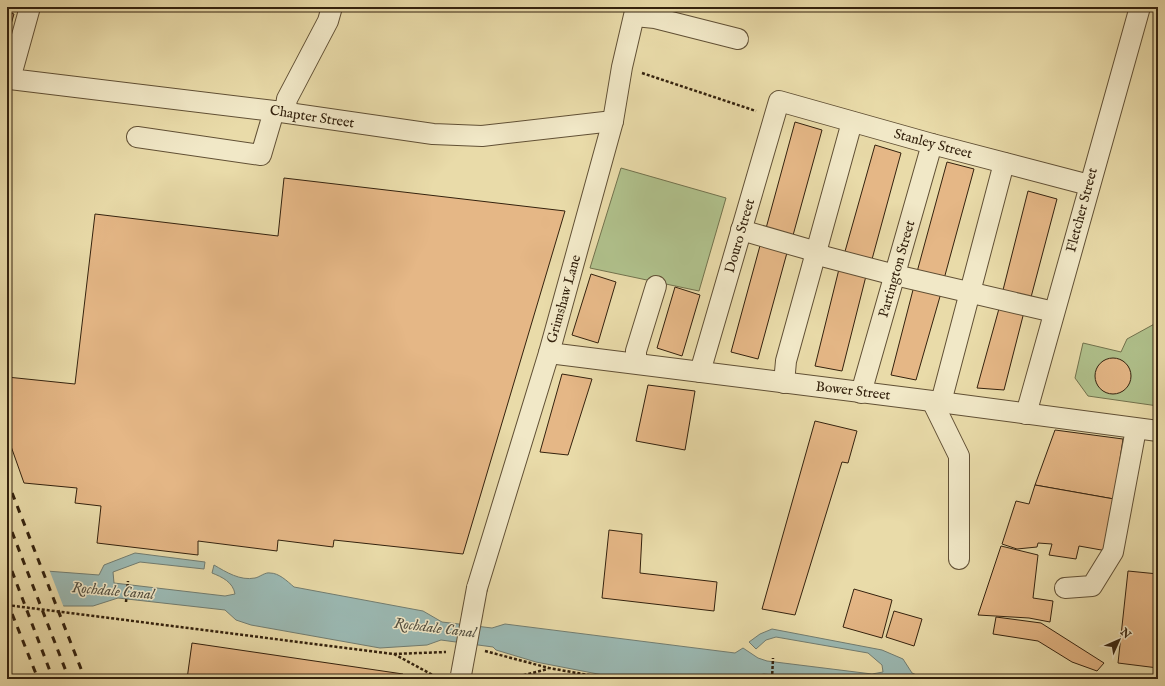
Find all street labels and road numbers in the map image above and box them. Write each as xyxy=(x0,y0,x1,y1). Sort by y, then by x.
street label: Chapter Street xyxy=(268,101,356,133)
street label: Stanley Street xyxy=(892,125,974,163)
street label: Fletcher Street xyxy=(1062,166,1102,254)
street label: Douro Street xyxy=(721,197,759,275)
street label: Partington Street xyxy=(875,218,920,320)
street label: Grimshaw Lane xyxy=(543,252,585,345)
street label: Bower Street xyxy=(815,377,892,405)

